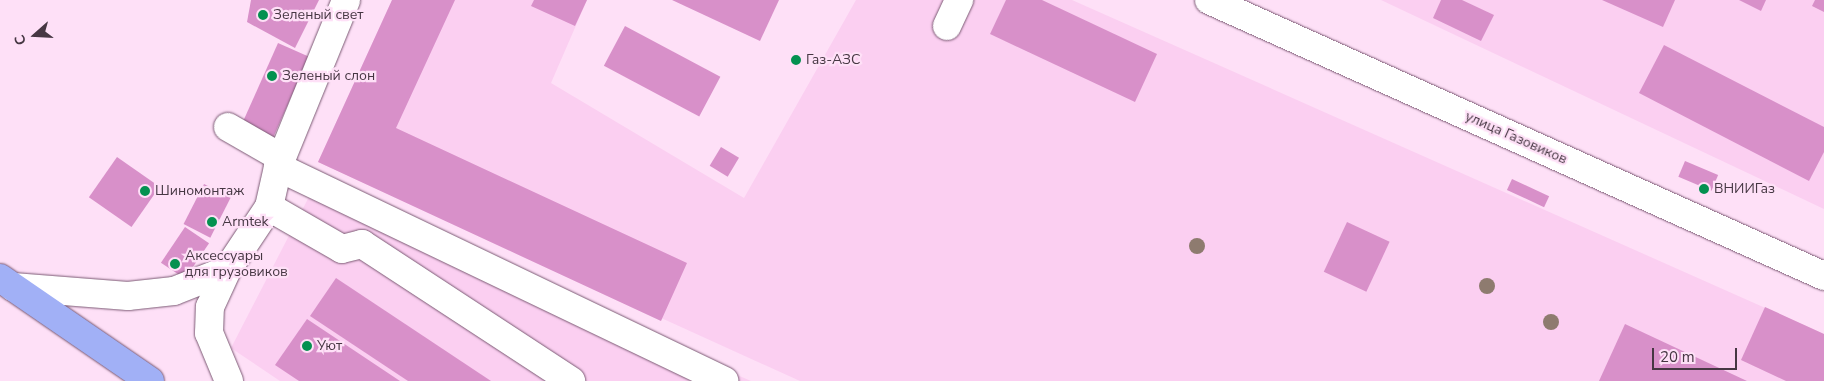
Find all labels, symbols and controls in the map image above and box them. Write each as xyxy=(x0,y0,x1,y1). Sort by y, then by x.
place label: Зеленый свет xyxy=(273,7,363,23)
marker: Зеленый свет xyxy=(257,9,269,21)
north arrow xyxy=(10,10,60,60)
text: С xyxy=(10,32,31,48)
place label: Газ-АЗС xyxy=(806,52,861,68)
marker: Газ-АЗС xyxy=(790,54,802,66)
place label: Зеленый слон xyxy=(282,68,375,84)
marker: Зеленый слон xyxy=(266,70,278,82)
street label: улица Газовиков xyxy=(1463,108,1569,168)
place label: ВНИИГаз xyxy=(1714,181,1775,197)
place label: Шиномонтаж xyxy=(155,183,244,199)
marker: ВНИИГаз xyxy=(1698,183,1710,195)
marker: Шиномонтаж xyxy=(139,185,151,197)
place label: Armtek xyxy=(222,214,268,230)
marker: Armtek xyxy=(206,216,218,228)
place label: Аксессуары для грузовиков xyxy=(185,248,288,280)
marker: Аксессуары для грузовиков xyxy=(169,258,181,270)
place label: Уют xyxy=(317,338,342,354)
scale bar xyxy=(1654,338,1739,370)
marker: Уют xyxy=(301,340,313,352)
text: 20 m xyxy=(1660,347,1695,367)

